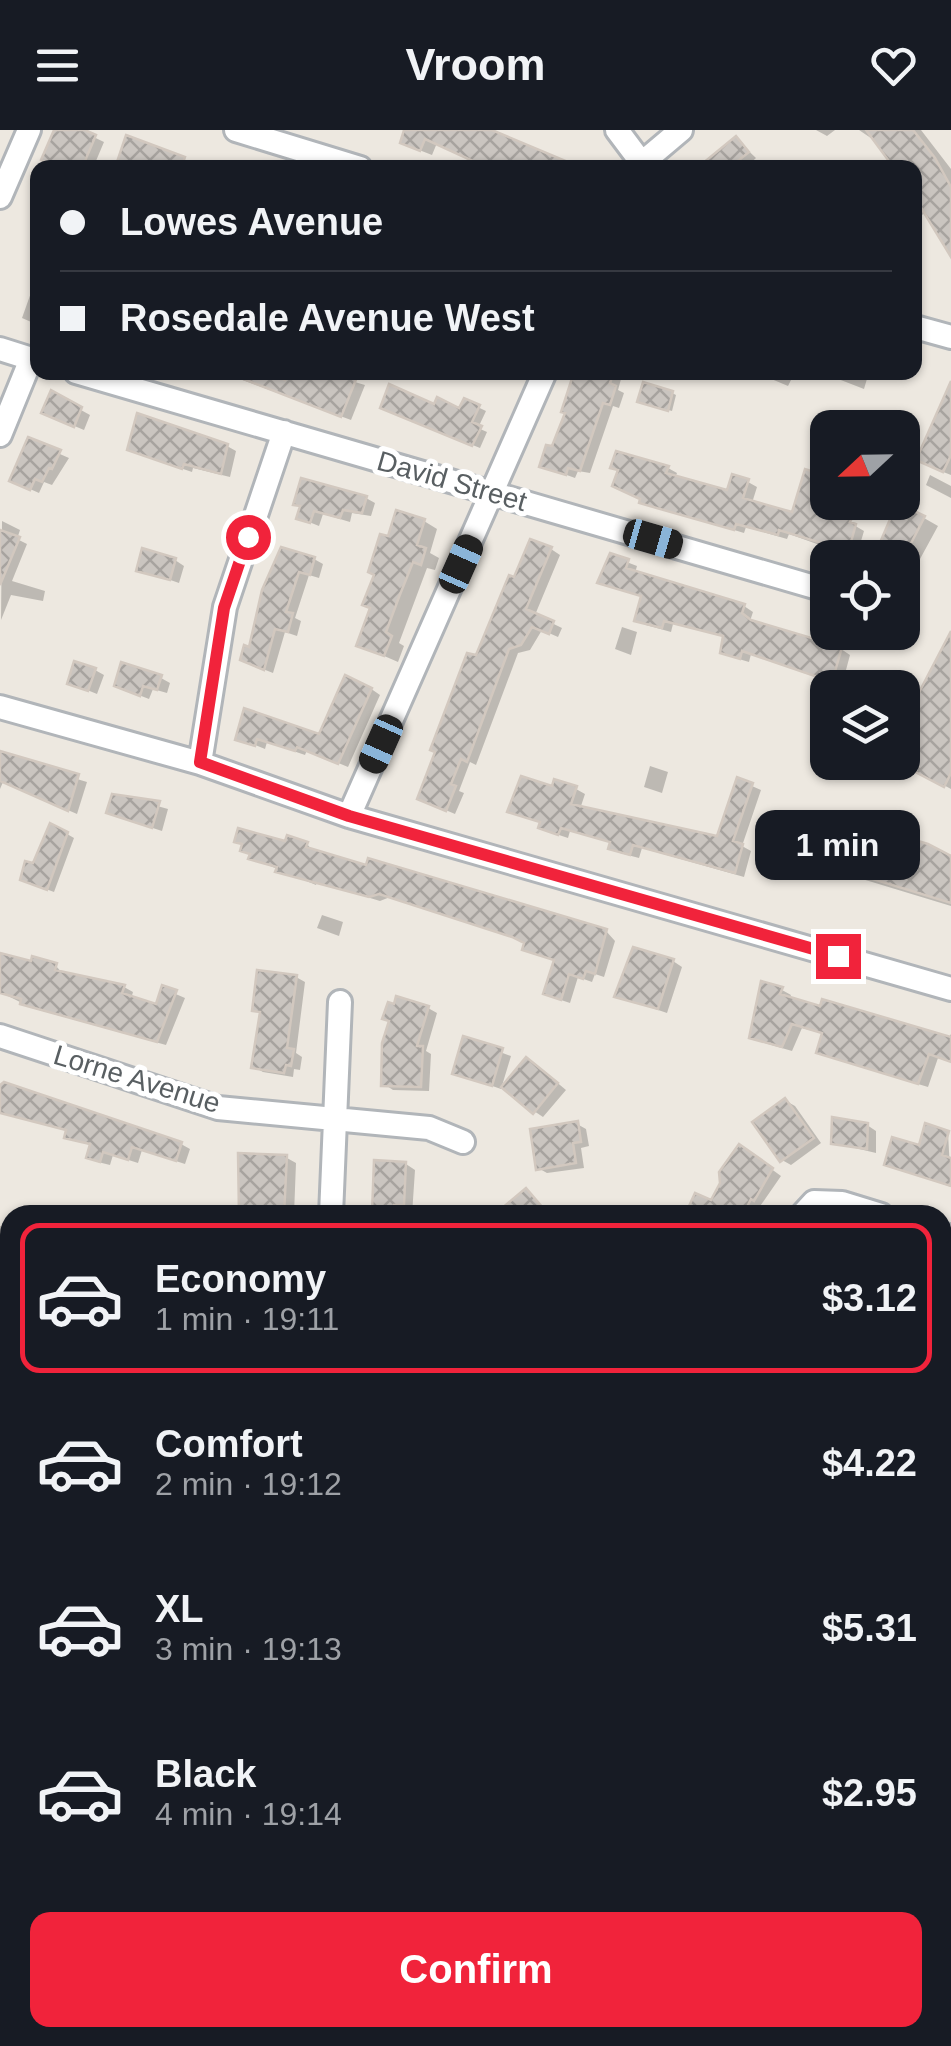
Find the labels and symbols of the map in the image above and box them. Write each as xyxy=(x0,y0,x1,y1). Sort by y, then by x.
north arrow xyxy=(810,410,920,520)
street label: David Street xyxy=(374,445,531,517)
route start xyxy=(226,515,271,560)
car xyxy=(620,516,686,562)
car xyxy=(435,530,487,598)
car xyxy=(355,710,407,778)
callout: 1 min xyxy=(756,811,920,881)
route end xyxy=(816,934,861,979)
street label: Lorne Avenue xyxy=(50,1039,224,1119)

